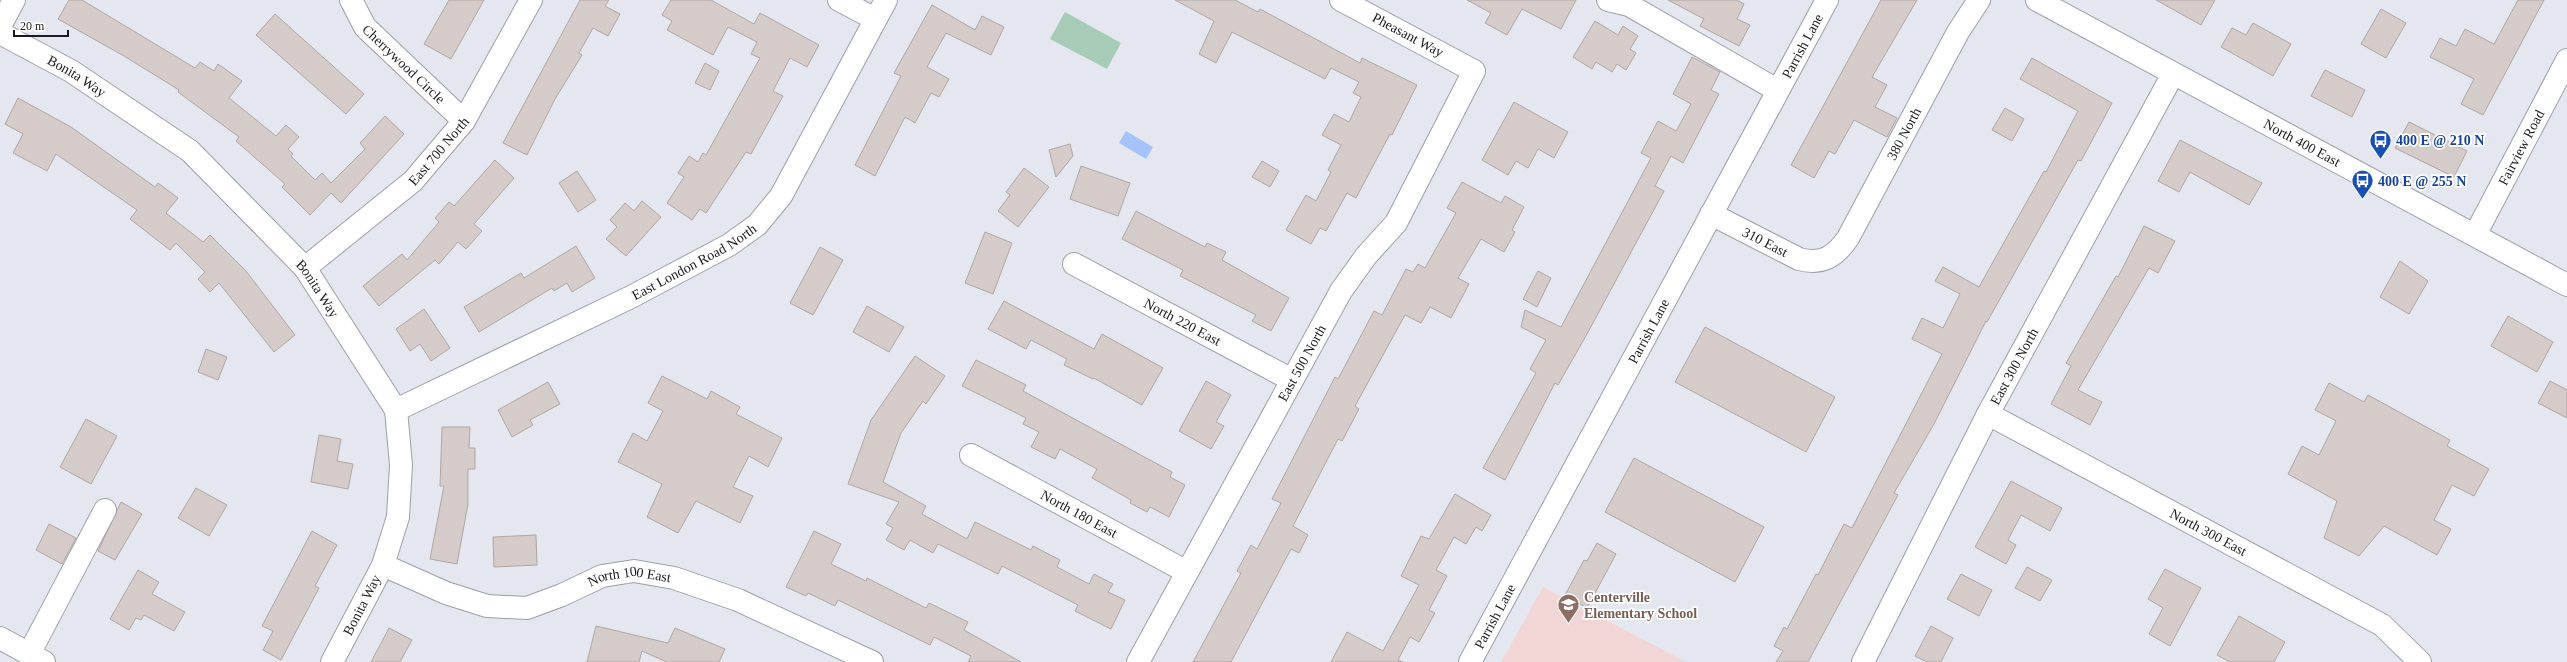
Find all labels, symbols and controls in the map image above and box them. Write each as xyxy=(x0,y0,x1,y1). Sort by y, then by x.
street label: Pheasant Way xyxy=(1370,10,1446,60)
street label: Parrish Lane xyxy=(1779,11,1826,81)
scale bar xyxy=(14,12,68,38)
text: 20 m xyxy=(20,19,45,33)
street label: Cherrywood Circle xyxy=(360,21,448,106)
street label: Bonita Way xyxy=(45,52,109,100)
street label: 380 North xyxy=(1884,105,1924,162)
street label: Fairview Road xyxy=(2495,107,2547,188)
street label: East 700 North xyxy=(405,114,472,188)
street label: North 400 East xyxy=(2261,116,2343,169)
bus stop icon: 400 E @ 210 N xyxy=(2367,127,2393,160)
place label: 400 E @ 210 N xyxy=(2396,133,2484,148)
bus stop icon: 400 E @ 255 N xyxy=(2350,168,2376,201)
place label: 400 E @ 255 N xyxy=(2378,174,2466,189)
street label: East London Road North xyxy=(629,221,759,303)
street label: 310 East xyxy=(1740,224,1790,260)
street label: Bonita Way xyxy=(293,256,342,320)
street label: North 220 East xyxy=(1142,295,1224,348)
street label: Parrish Lane xyxy=(1625,296,1672,366)
street label: East 500 North xyxy=(1275,322,1329,404)
street label: East 300 North xyxy=(1987,325,2041,407)
street label: North 180 East xyxy=(1038,487,1120,540)
street label: North 300 East xyxy=(2167,505,2249,559)
street label: North 100 East xyxy=(585,563,672,589)
street label: Bonita Way xyxy=(340,572,384,638)
street label: Parrish Lane xyxy=(1471,581,1518,651)
place label: Centerville Elementary School xyxy=(1584,590,1697,621)
school or university icon: Centerville Elementary School xyxy=(1555,592,1581,625)

